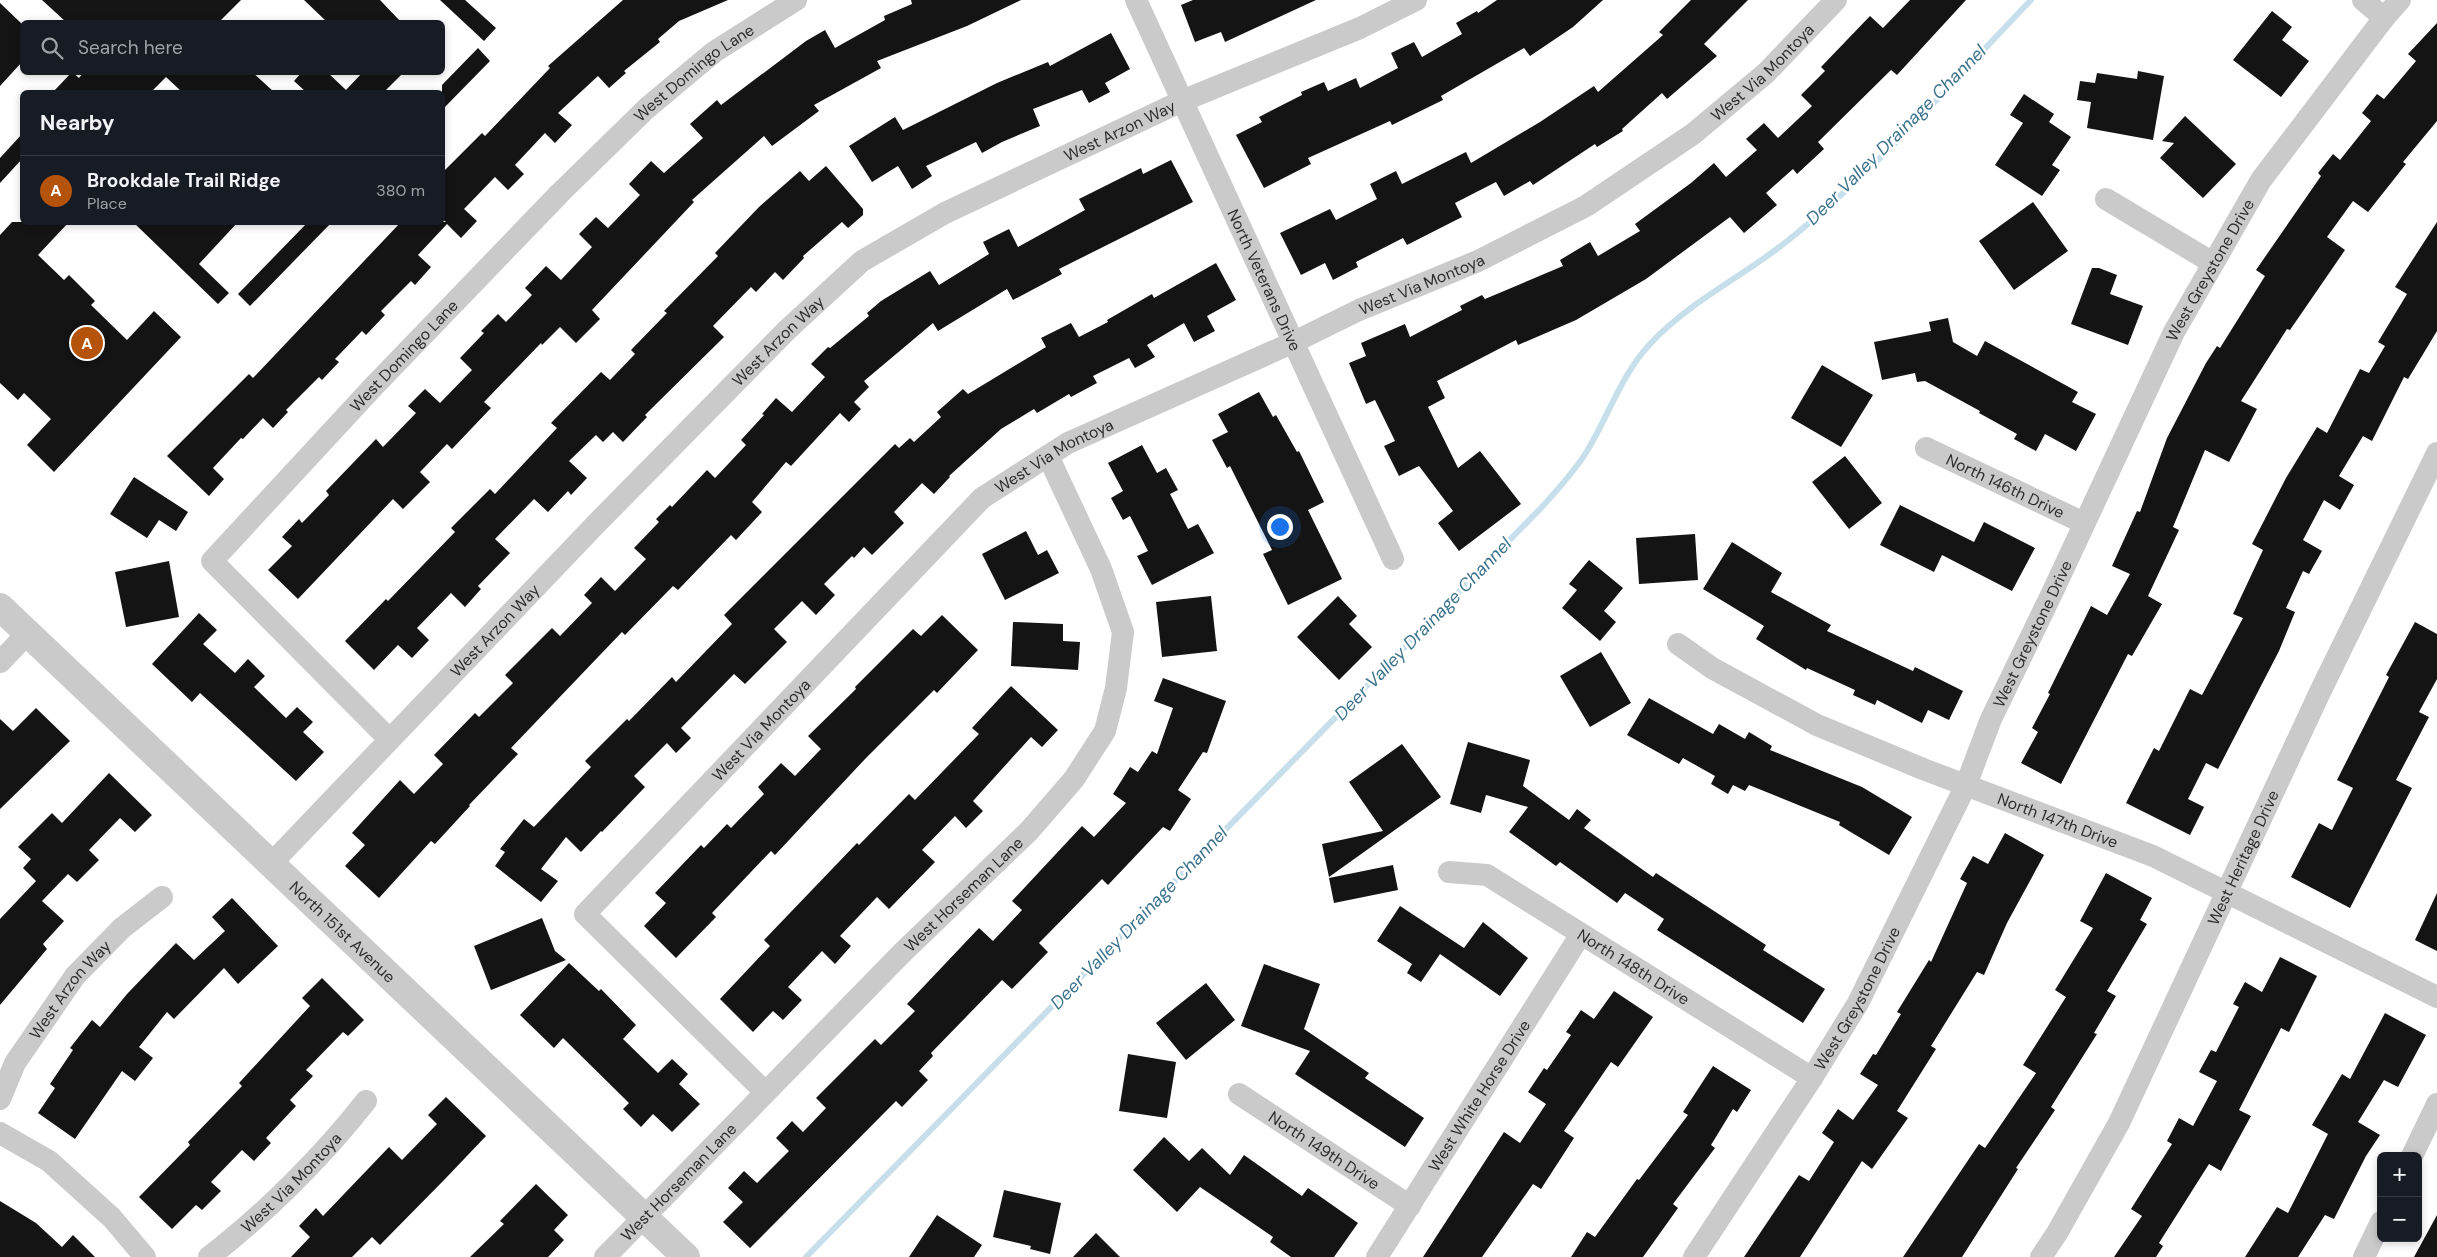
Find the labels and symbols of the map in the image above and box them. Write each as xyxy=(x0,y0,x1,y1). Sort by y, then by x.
street label: West Domingo Lane xyxy=(629,19,758,126)
street label: West Via Montoya xyxy=(1706,19,1818,125)
water label: Deer Valley Drainage Channel xyxy=(1801,39,1992,230)
street label: West Arzon Way xyxy=(1061,95,1179,166)
street label: West Greystone Drive xyxy=(2161,195,2259,344)
street label: North Veterans Drive xyxy=(1223,206,1306,354)
street label: West Via Montoya xyxy=(1356,249,1488,319)
street label: West Arzon Way xyxy=(727,291,828,390)
street label: West Domingo Lane xyxy=(345,295,462,416)
pin: A xyxy=(71,324,103,362)
street label: West Via Montoya xyxy=(991,414,1117,498)
street label: North 146th Drive xyxy=(1943,449,2068,523)
your location xyxy=(1267,514,1293,540)
water label: Deer Valley Drainage Channel xyxy=(1329,532,1518,726)
street label: West Greystone Drive xyxy=(1988,557,2076,711)
street label: West Arzon Way xyxy=(445,579,544,681)
street label: West Via Montoya xyxy=(707,674,815,785)
street label: West Heritage Drive xyxy=(2202,787,2283,928)
street label: North 147th Drive xyxy=(1995,788,2121,852)
water label: Deer Valley Drainage Channel xyxy=(1045,821,1234,1015)
street label: West Horseman Lane xyxy=(899,832,1027,956)
street label: North 151st Avenue xyxy=(285,876,400,987)
street label: West Greystone Drive xyxy=(1809,923,1905,1074)
street label: North 148th Drive xyxy=(1574,924,1694,1009)
street label: West Arzon Way xyxy=(24,935,115,1043)
street label: West White Horse Drive xyxy=(1423,1016,1535,1175)
street label: North 149th Drive xyxy=(1265,1106,1384,1194)
street label: West Horseman Lane xyxy=(616,1118,741,1246)
street label: West Via Montoya xyxy=(236,1128,346,1237)

